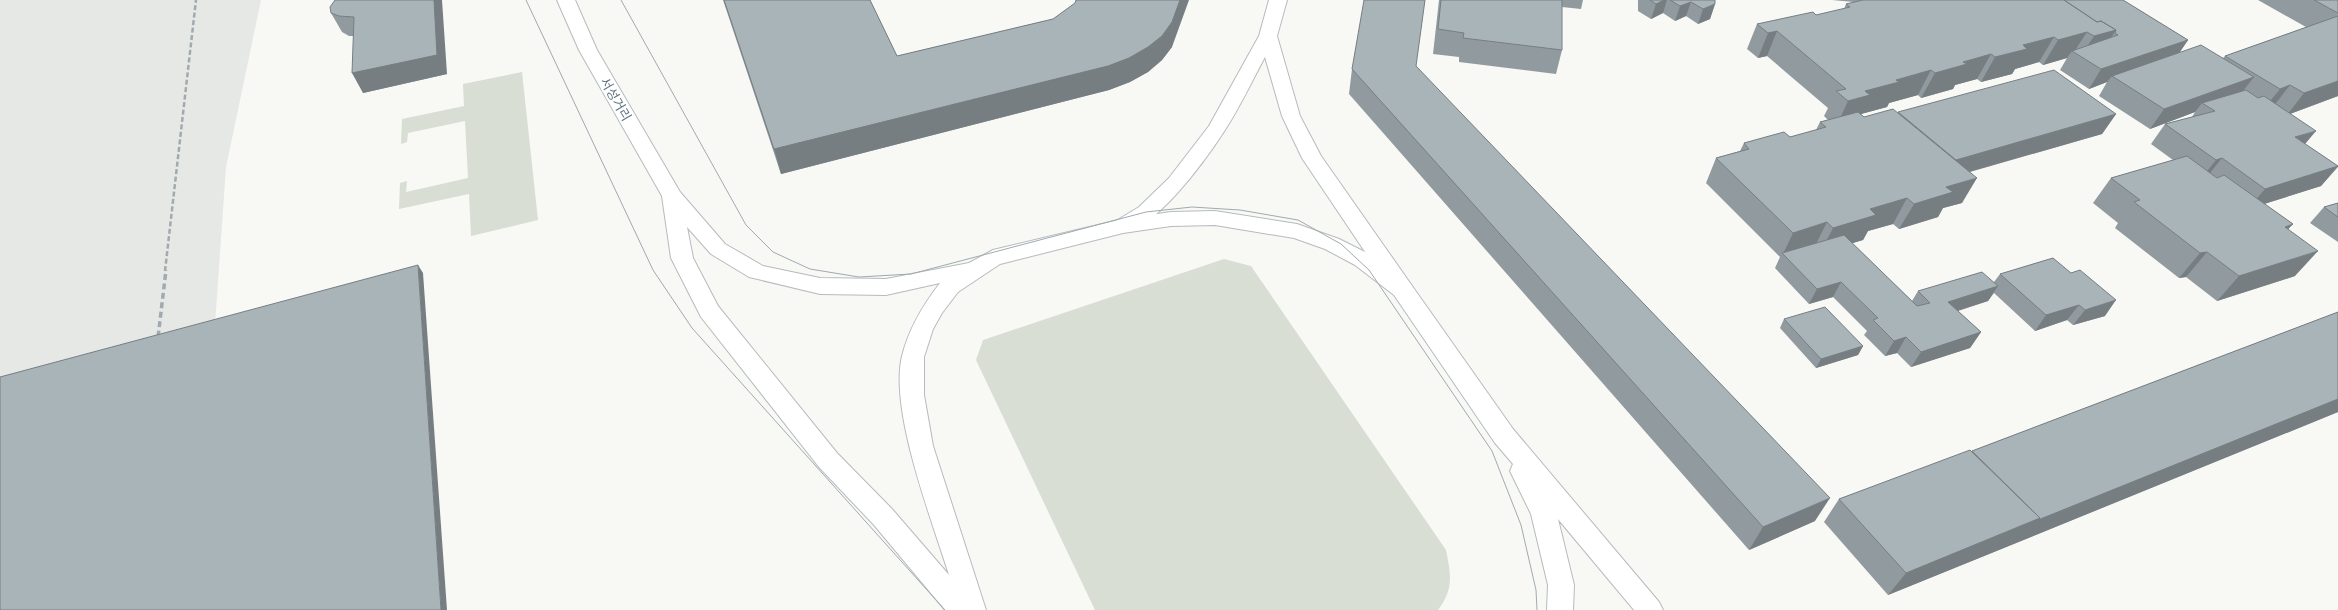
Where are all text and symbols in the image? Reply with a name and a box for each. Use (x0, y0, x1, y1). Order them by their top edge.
street label: 서성거리 (597, 74, 635, 124)

